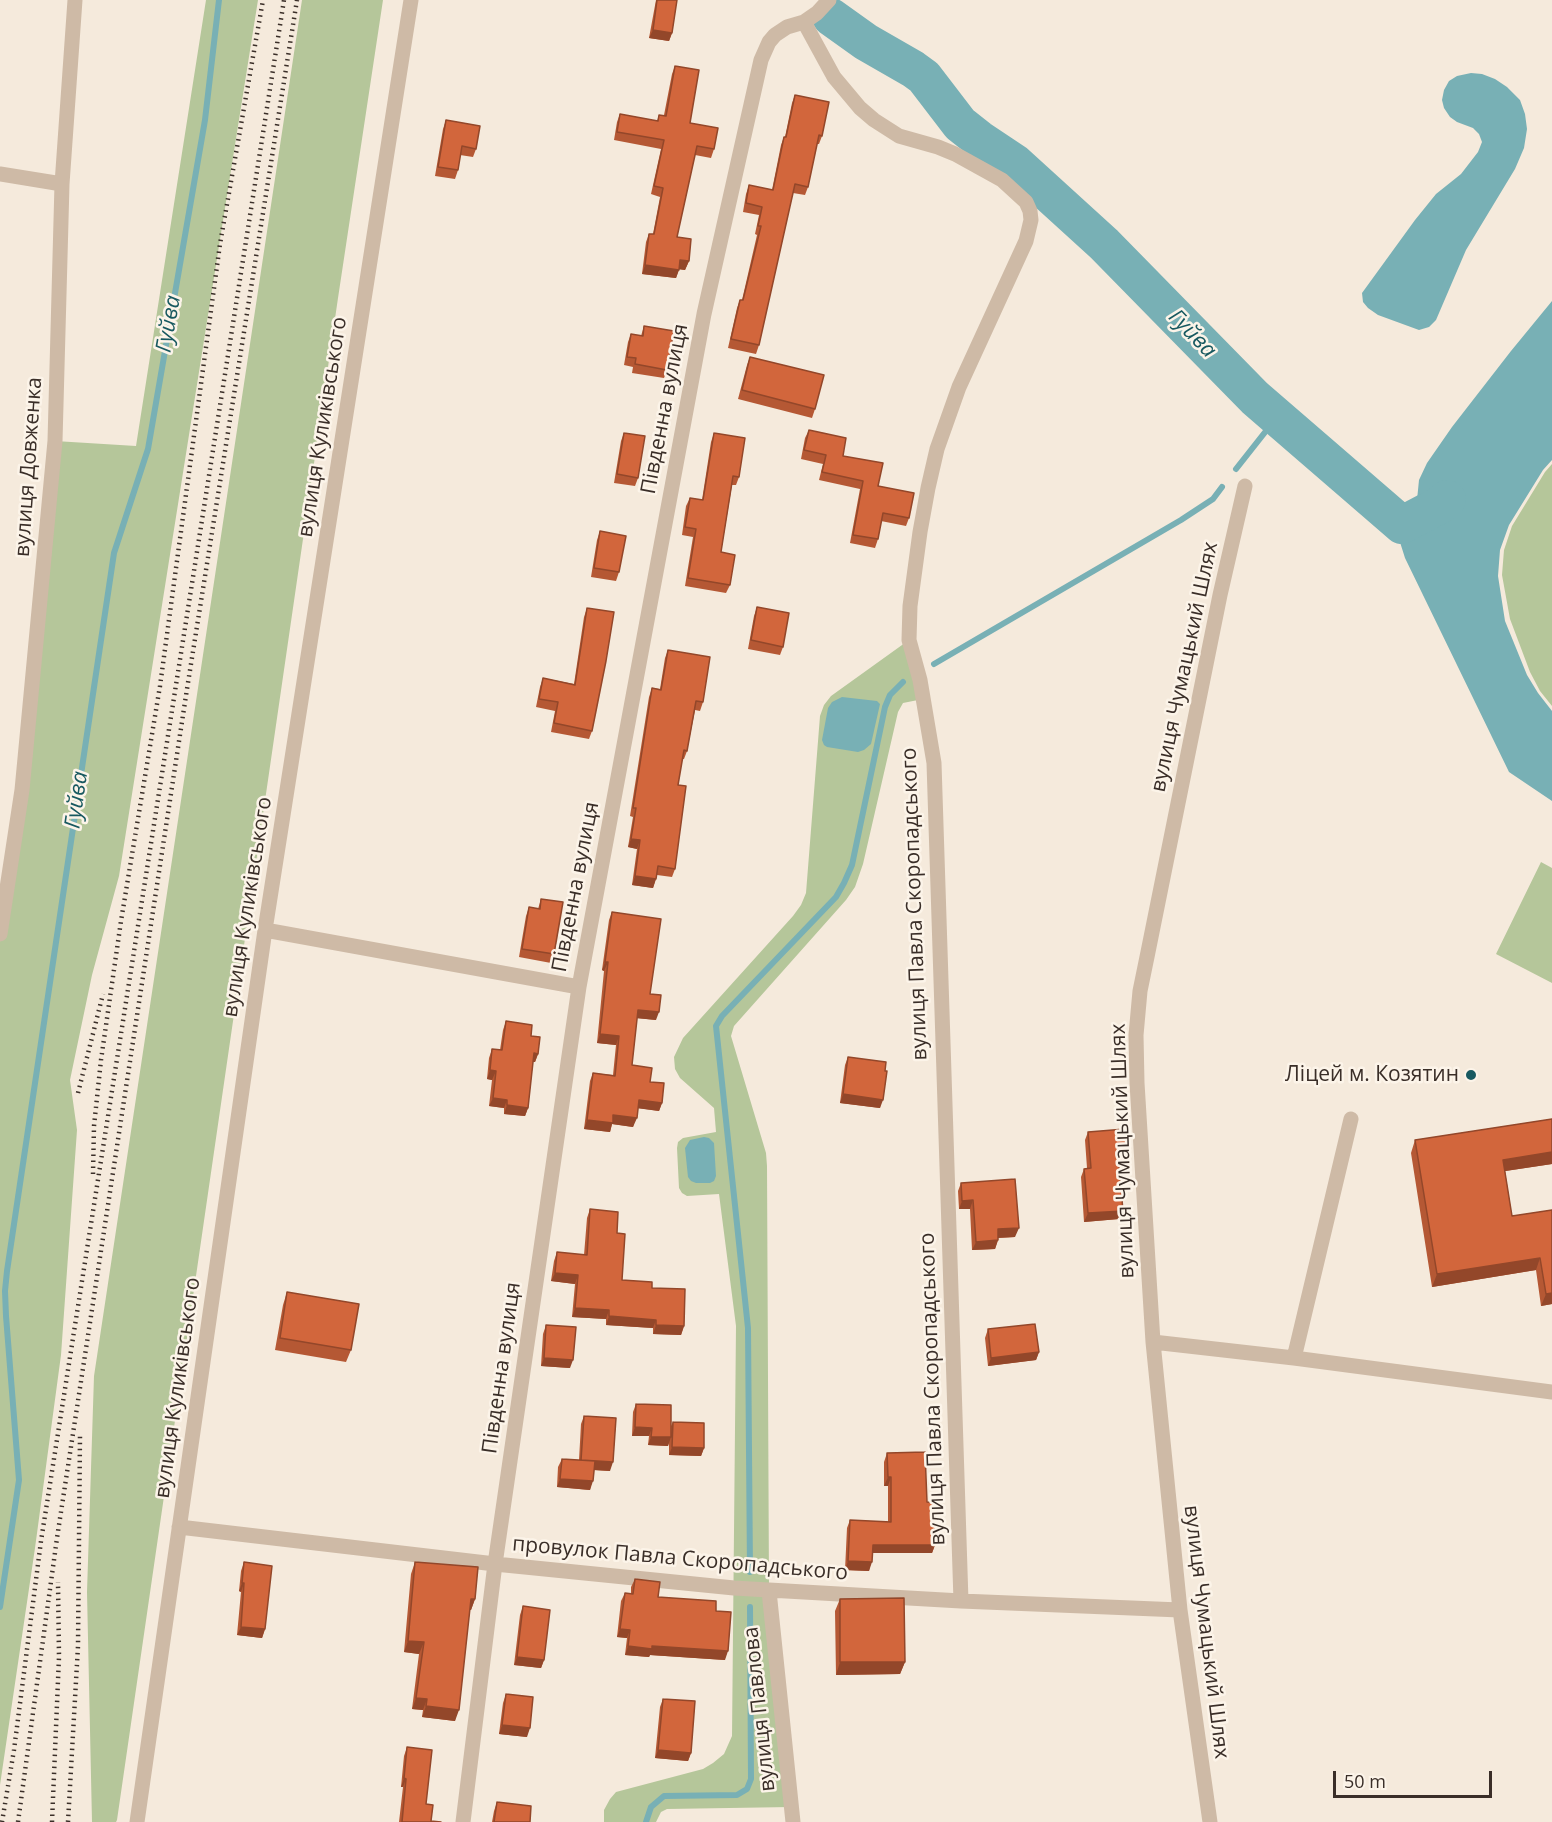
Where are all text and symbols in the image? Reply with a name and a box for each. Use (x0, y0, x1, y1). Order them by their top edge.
water label: Гуйва (151, 293, 187, 355)
water label: Гуйва (1163, 304, 1221, 364)
street label: вулиця Куликівського (293, 315, 353, 539)
street label: Південна вулиця (636, 322, 694, 496)
street label: вулиця Довженка (10, 376, 48, 558)
street label: вулиця Чумацький Шлях (1146, 540, 1224, 794)
street label: вулиця Павла Скоропадського (897, 747, 933, 1061)
water label: Гуйва (60, 770, 94, 830)
street label: вулиця Куликівського (218, 795, 278, 1019)
street label: Південна вулиця (547, 800, 605, 974)
street label: вулиця Чумацький Шлях (1106, 1023, 1140, 1279)
place label: Ліцей м. Козятин (1285, 1062, 1459, 1088)
marker: Ліцей м. Козятин (1464, 1068, 1478, 1082)
street label: вулиця Павла Скоропадського (915, 1232, 951, 1546)
street label: вулиця Куликівського (150, 1276, 206, 1500)
street label: Південна вулиця (477, 1281, 527, 1455)
street label: вулиця Чумацький Шлях (1178, 1504, 1234, 1760)
street label: провулок Павла Скоропадського (511, 1532, 849, 1586)
street label: вулиця Павлова (739, 1625, 781, 1793)
scale bar (1336, 1759, 1495, 1797)
text: 50 m (1344, 1769, 1386, 1793)

